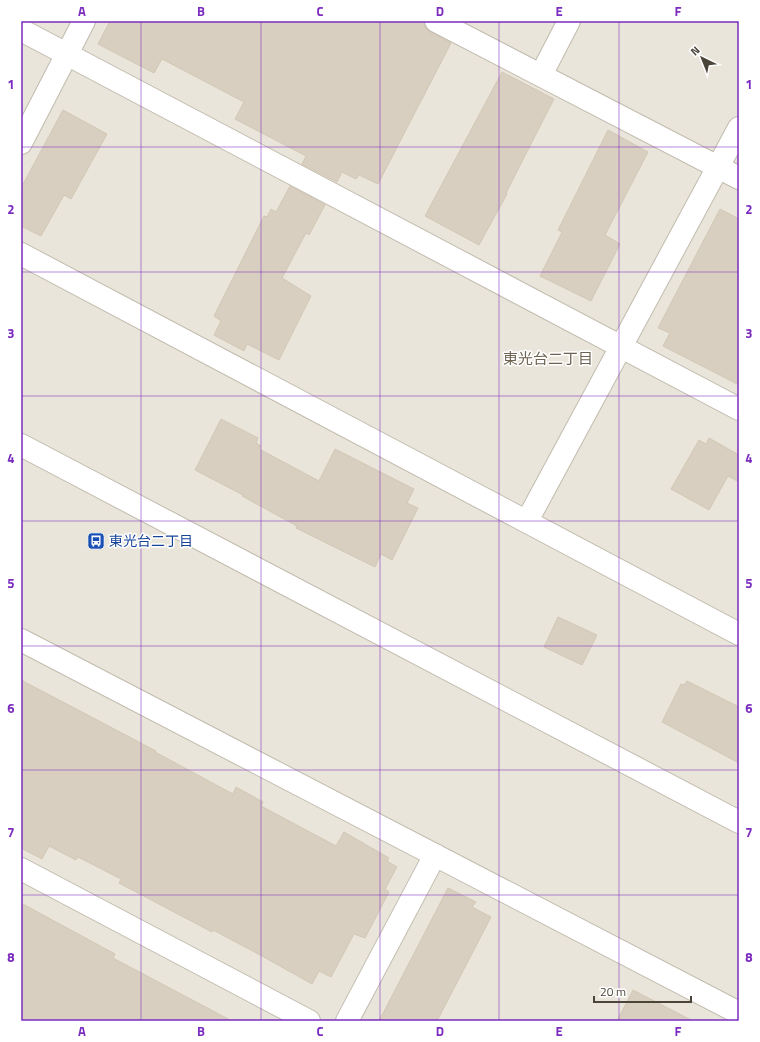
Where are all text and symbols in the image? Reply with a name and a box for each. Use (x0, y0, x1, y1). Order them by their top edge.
text: A (78, 1, 86, 21)
text: B (197, 1, 205, 21)
text: C (316, 1, 324, 21)
text: D (436, 1, 444, 21)
text: E (555, 1, 563, 21)
text: F (675, 1, 682, 21)
north arrow (682, 38, 722, 78)
text: N (687, 42, 703, 59)
text: 1 (7, 74, 15, 94)
text: 1 (745, 74, 753, 94)
text: 2 (7, 199, 15, 219)
text: 2 (745, 199, 753, 219)
text: 3 (7, 323, 15, 343)
text: 3 (745, 323, 753, 343)
district label: 東光台二丁目 (503, 347, 593, 370)
text: 4 (7, 448, 15, 468)
text: 4 (745, 448, 753, 468)
place label: 東光台二丁目 (109, 530, 193, 551)
bus stop icon: 東光台二丁目 (86, 531, 106, 551)
text: 5 (7, 573, 15, 593)
text: 5 (745, 573, 753, 593)
text: 6 (7, 698, 15, 718)
text: 6 (745, 698, 753, 718)
text: 7 (7, 822, 15, 842)
text: 7 (745, 822, 753, 842)
text: 8 (7, 947, 15, 967)
text: 8 (745, 947, 753, 967)
scale bar (594, 978, 691, 1004)
text: 20 m (600, 982, 626, 1001)
text: A (78, 1021, 86, 1041)
text: B (197, 1021, 205, 1041)
text: C (316, 1021, 324, 1041)
text: D (436, 1021, 444, 1041)
text: E (555, 1021, 563, 1041)
text: F (675, 1021, 682, 1041)

